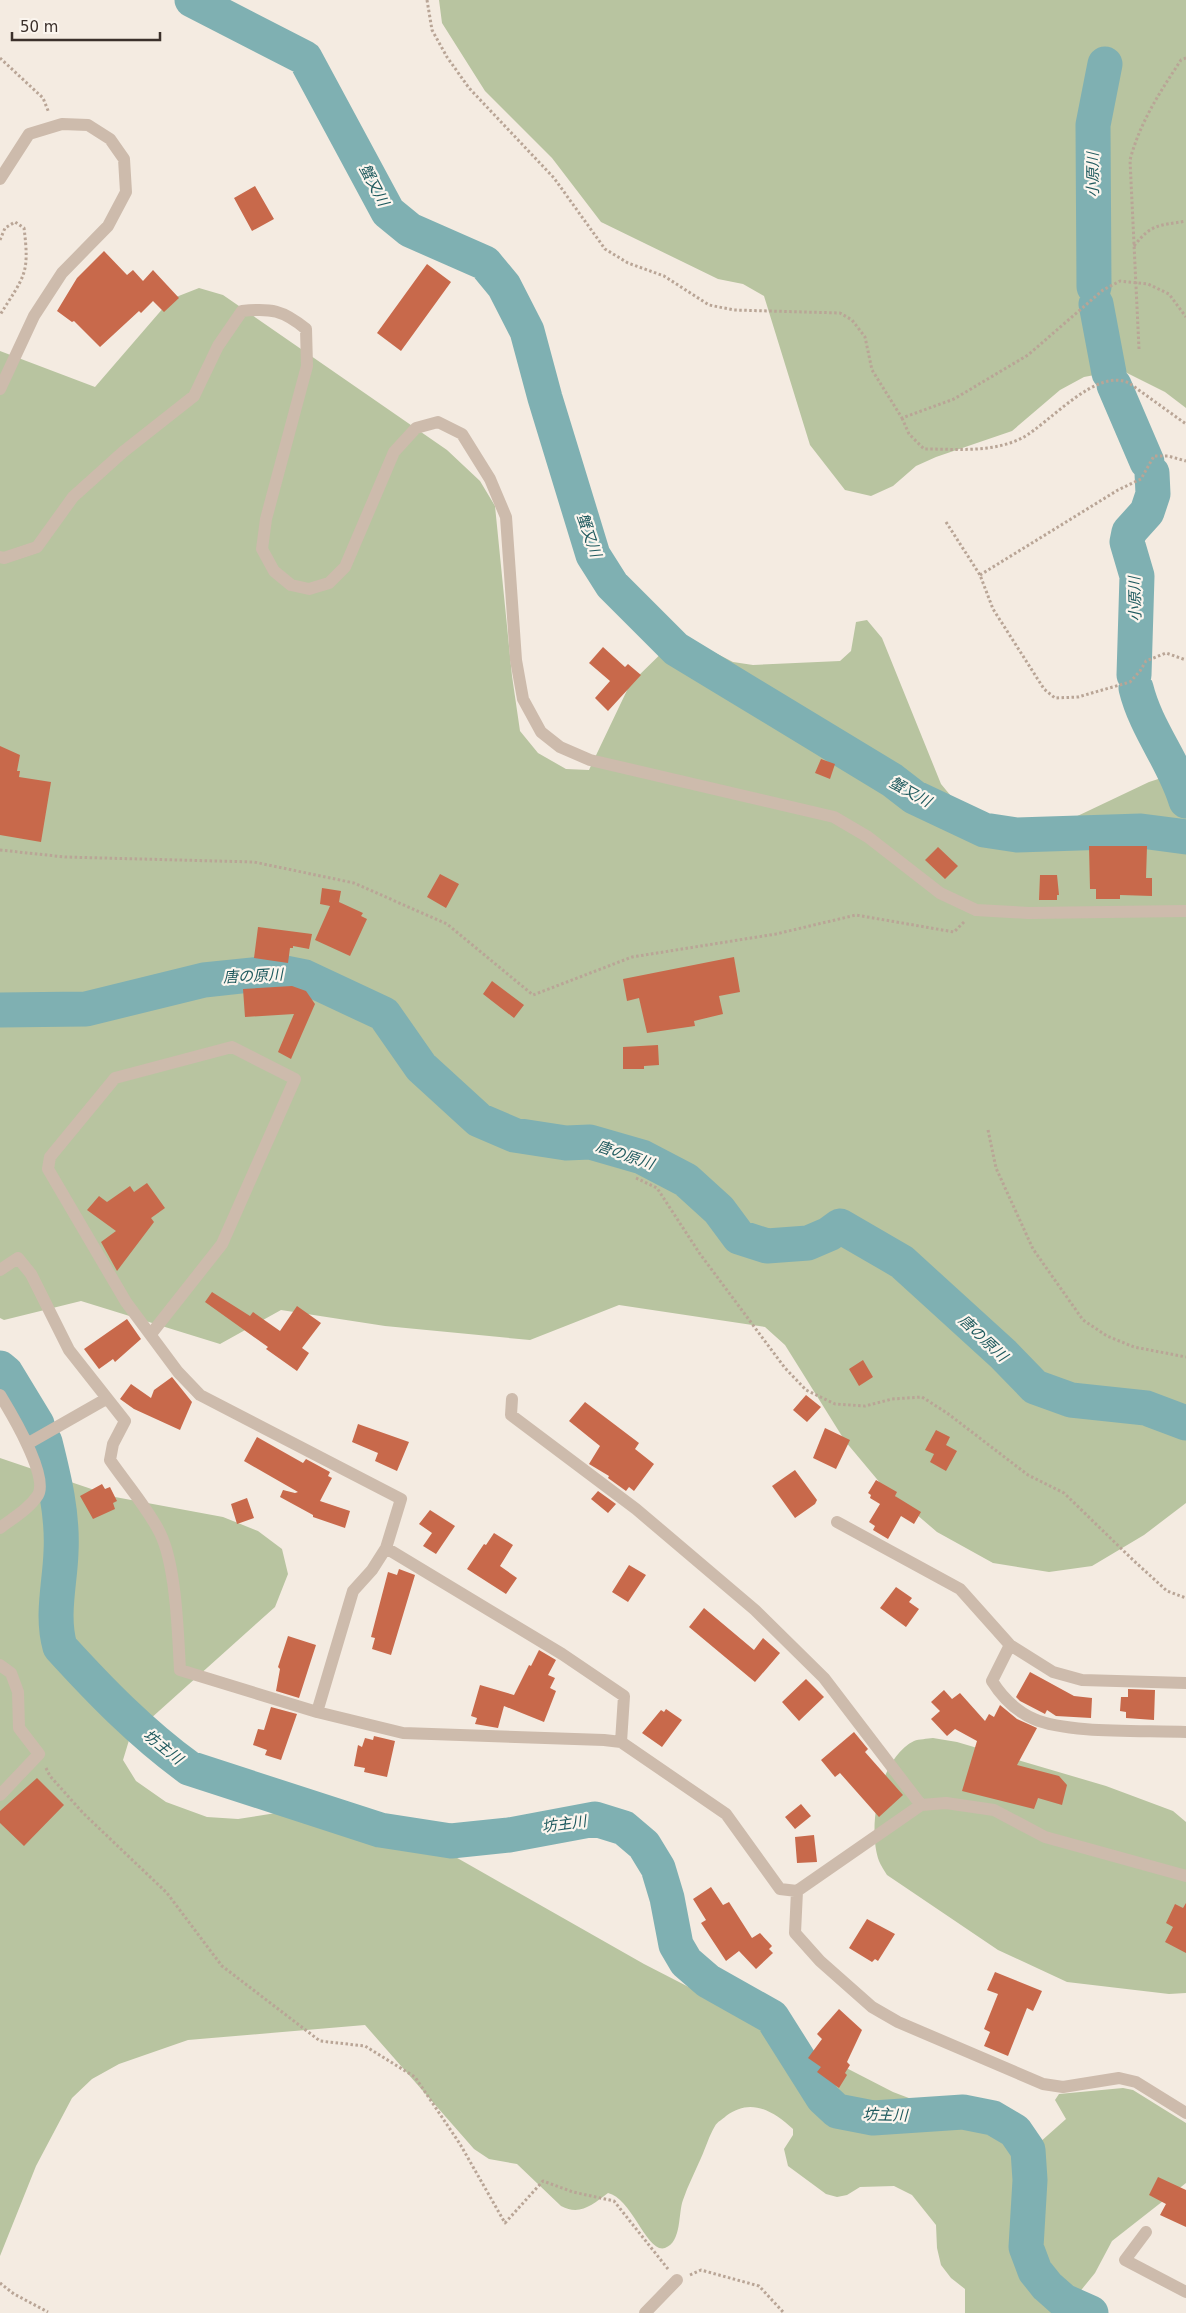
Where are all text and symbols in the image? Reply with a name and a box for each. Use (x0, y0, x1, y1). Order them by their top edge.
scale bar (12, 10, 160, 42)
text: 50 m (20, 18, 58, 36)
water label: 小原川 (1084, 151, 1102, 198)
water label: 蟹又川 (355, 161, 393, 211)
water label: 蟹又川 (573, 511, 605, 561)
water label: 小原川 (1126, 574, 1144, 622)
water label: 蟹又川 (886, 773, 936, 812)
water label: 唐の原川 (223, 965, 285, 987)
water label: 唐の原川 (594, 1137, 658, 1174)
water label: 唐の原川 (955, 1311, 1013, 1366)
water label: 坊主川 (140, 1726, 188, 1769)
water label: 坊主川 (540, 1812, 590, 1836)
water label: 坊主川 (862, 2106, 910, 2124)

